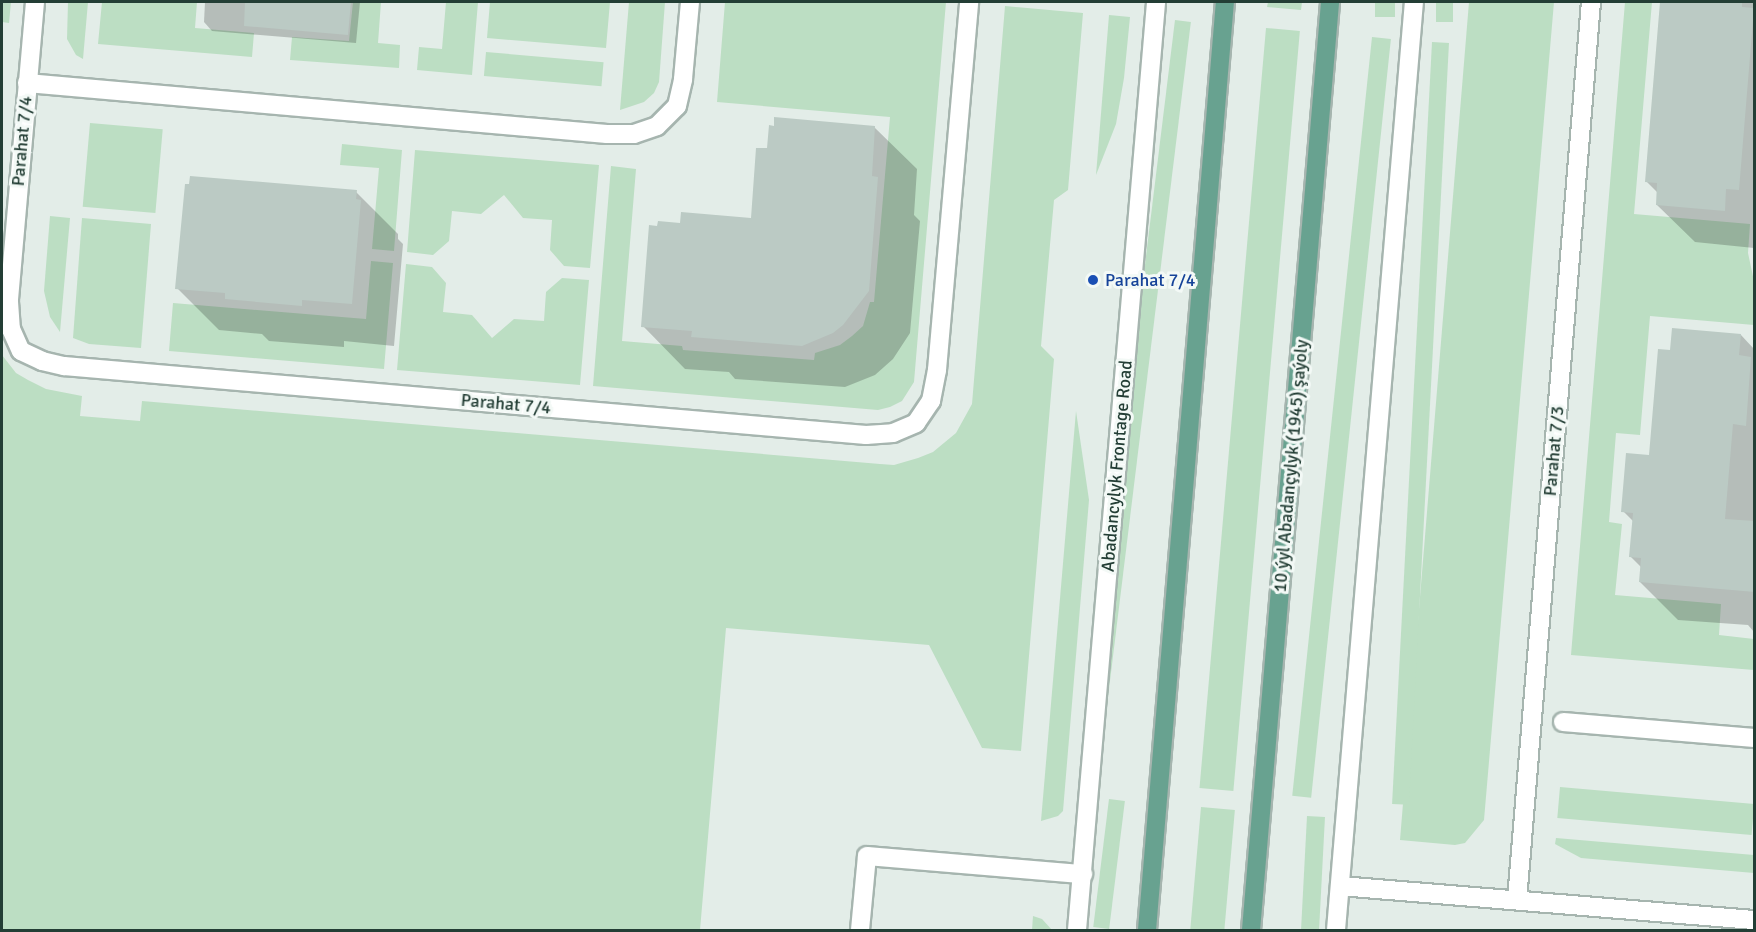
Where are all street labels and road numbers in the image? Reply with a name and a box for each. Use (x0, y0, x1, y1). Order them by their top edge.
street label: Parahat 7/4 (7, 95, 37, 187)
street label: 10 ýyl Abadançylyk (1945) şaýoly (1269, 339, 1313, 593)
street label: Abadancylyk Frontage Road (1097, 359, 1137, 573)
street label: Parahat 7/4 (460, 389, 552, 419)
street label: Parahat 7/3 (1539, 405, 1569, 497)

